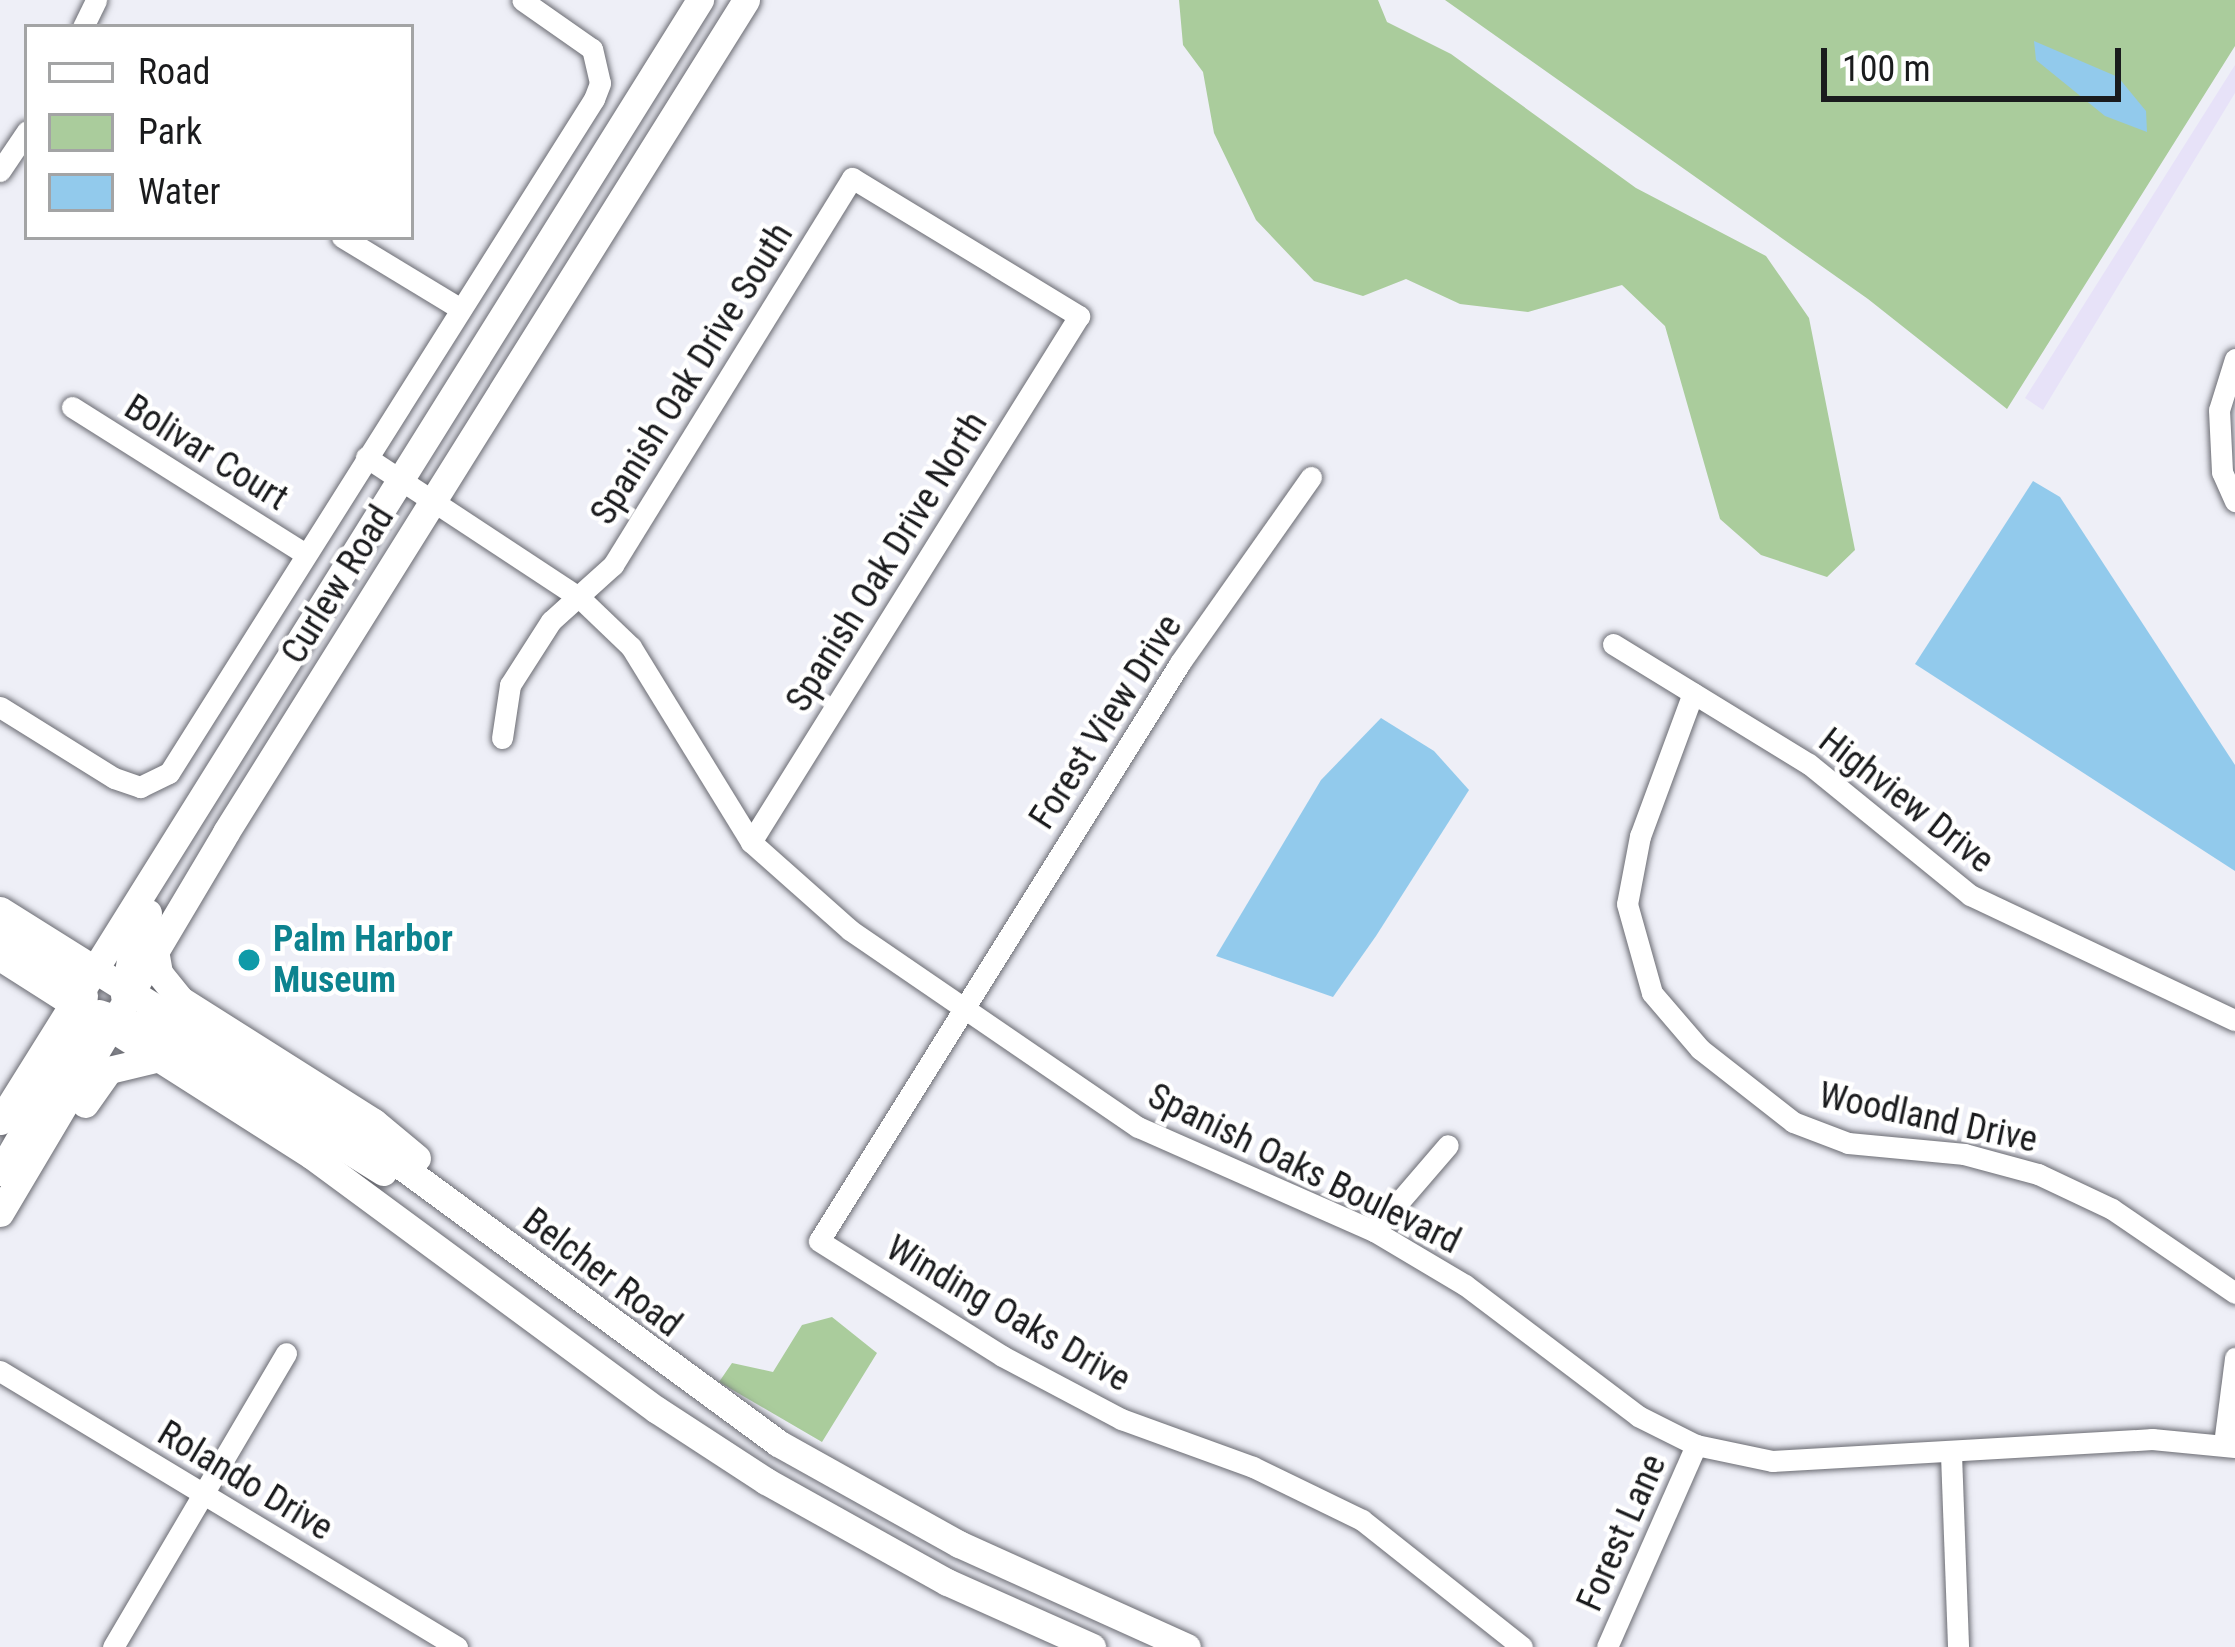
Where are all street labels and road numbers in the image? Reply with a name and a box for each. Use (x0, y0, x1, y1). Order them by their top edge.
street label: Spanish Oak Drive South (582, 215, 802, 533)
street label: Bolivar Court (116, 386, 296, 520)
street label: Spanish Oak Drive North (777, 404, 997, 720)
street label: Curlew Road (273, 498, 403, 672)
street label: Forest View Drive (1021, 607, 1191, 837)
street label: Highview Drive (1810, 719, 2002, 883)
street label: Woodland Drive (1815, 1074, 2041, 1162)
street label: Spanish Oaks Boulevard (1141, 1075, 1467, 1263)
street label: Belcher Road (514, 1199, 690, 1347)
street label: Winding Oaks Drive (878, 1227, 1138, 1401)
street label: Rolando Drive (150, 1412, 340, 1550)
street label: Forest Lane (1568, 1448, 1676, 1618)

